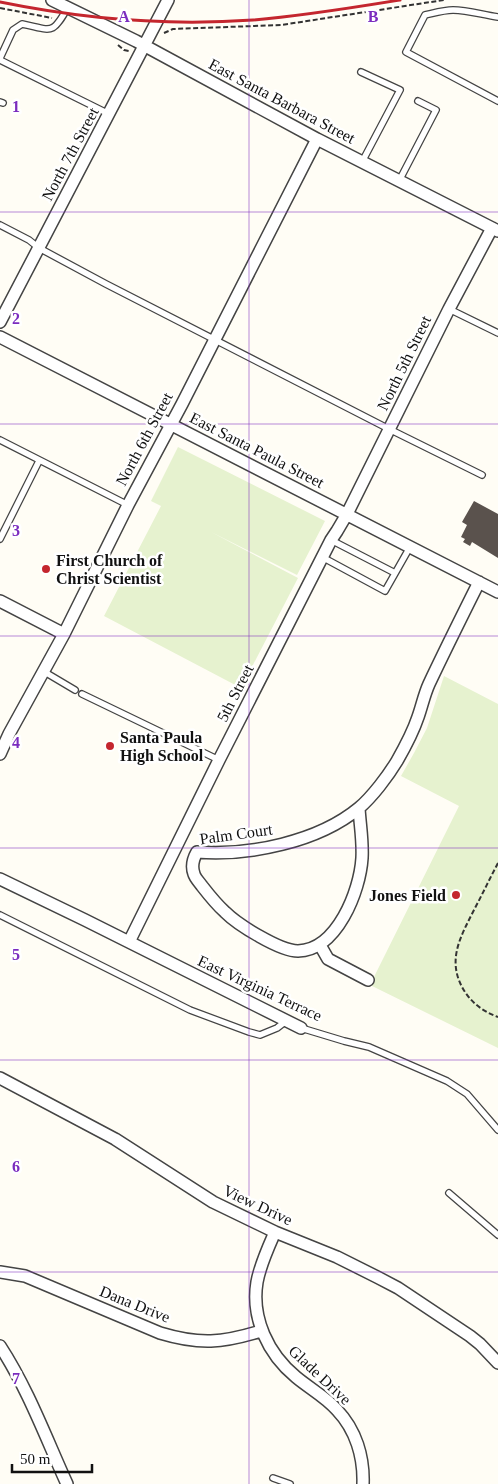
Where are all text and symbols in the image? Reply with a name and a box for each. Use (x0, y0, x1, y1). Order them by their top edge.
text: A (118, 8, 130, 25)
text: B (368, 8, 379, 25)
street label: East Santa Barbara Street (206, 55, 358, 147)
text: 1 (12, 98, 20, 115)
street label: North 7th Street (38, 104, 102, 204)
text: 2 (12, 310, 20, 327)
street label: North 5th Street (374, 312, 434, 413)
street label: North 6th Street (112, 389, 176, 489)
street label: East Santa Paula Street (187, 409, 327, 491)
text: 3 (12, 522, 20, 539)
place label: First Church of Christ Scientist (56, 552, 163, 587)
marker: First Church of Christ Scientist (40, 563, 52, 575)
street label: 5th Street (213, 661, 257, 724)
place label: Santa Paula High School (120, 729, 204, 765)
text: 4 (12, 734, 20, 751)
marker: Santa Paula High School (104, 740, 116, 752)
street label: Palm Court (199, 820, 274, 848)
place label: Jones Field (369, 887, 446, 904)
marker: Jones Field (450, 889, 462, 901)
text: 5 (12, 946, 20, 963)
street label: East Virginia Terrace (195, 952, 325, 1025)
text: 6 (12, 1158, 20, 1175)
street label: View Drive (221, 1182, 295, 1228)
street label: Dana Drive (97, 1282, 173, 1326)
street label: Glade Drive (285, 1342, 355, 1408)
text: 7 (12, 1370, 20, 1387)
scale bar (12, 1442, 92, 1474)
text: 50 m (20, 1451, 51, 1467)

